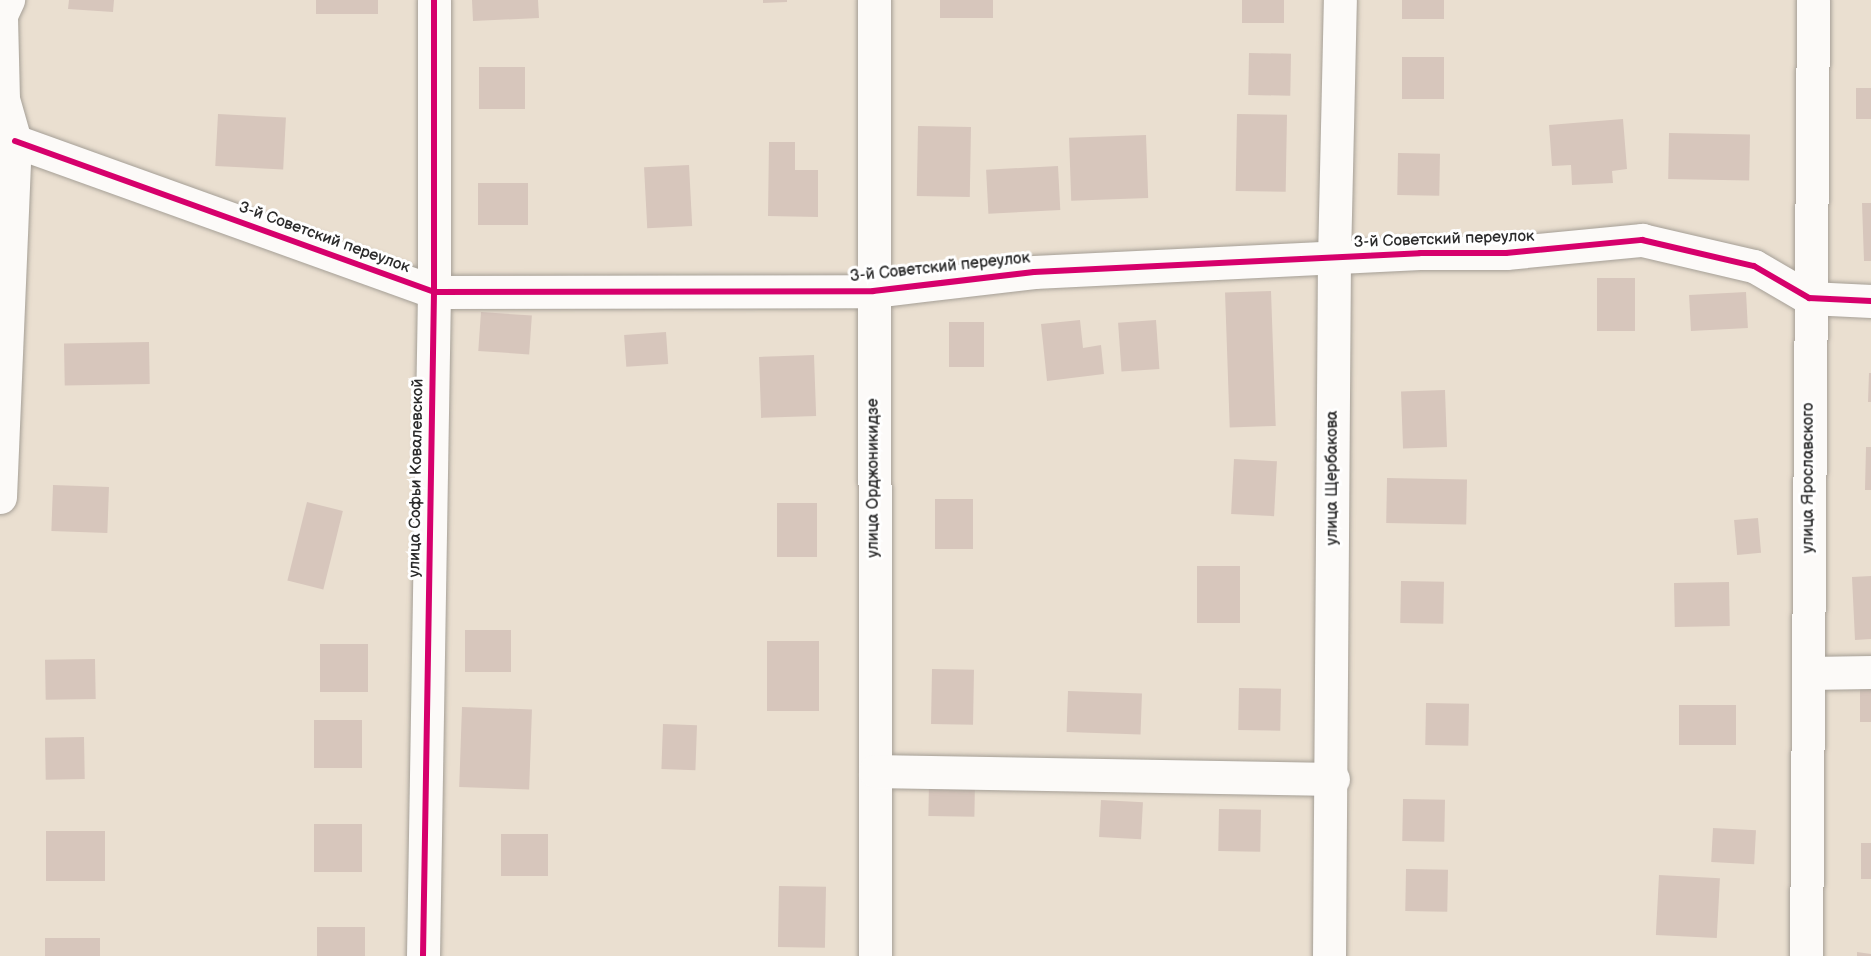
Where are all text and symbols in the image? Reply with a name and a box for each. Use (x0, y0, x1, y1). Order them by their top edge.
street label: 3-й Советский переулок (236, 198, 412, 278)
street label: 3-й Советский переулок (1353, 227, 1535, 253)
street label: 3-й Советский переулок (849, 249, 1031, 287)
street label: улица Софьи Ковалевской (406, 378, 428, 578)
street label: улица Орджоникидзе (864, 398, 884, 558)
street label: улица Ярославского (1799, 403, 1819, 553)
street label: улица Щербакова (1323, 411, 1343, 545)

